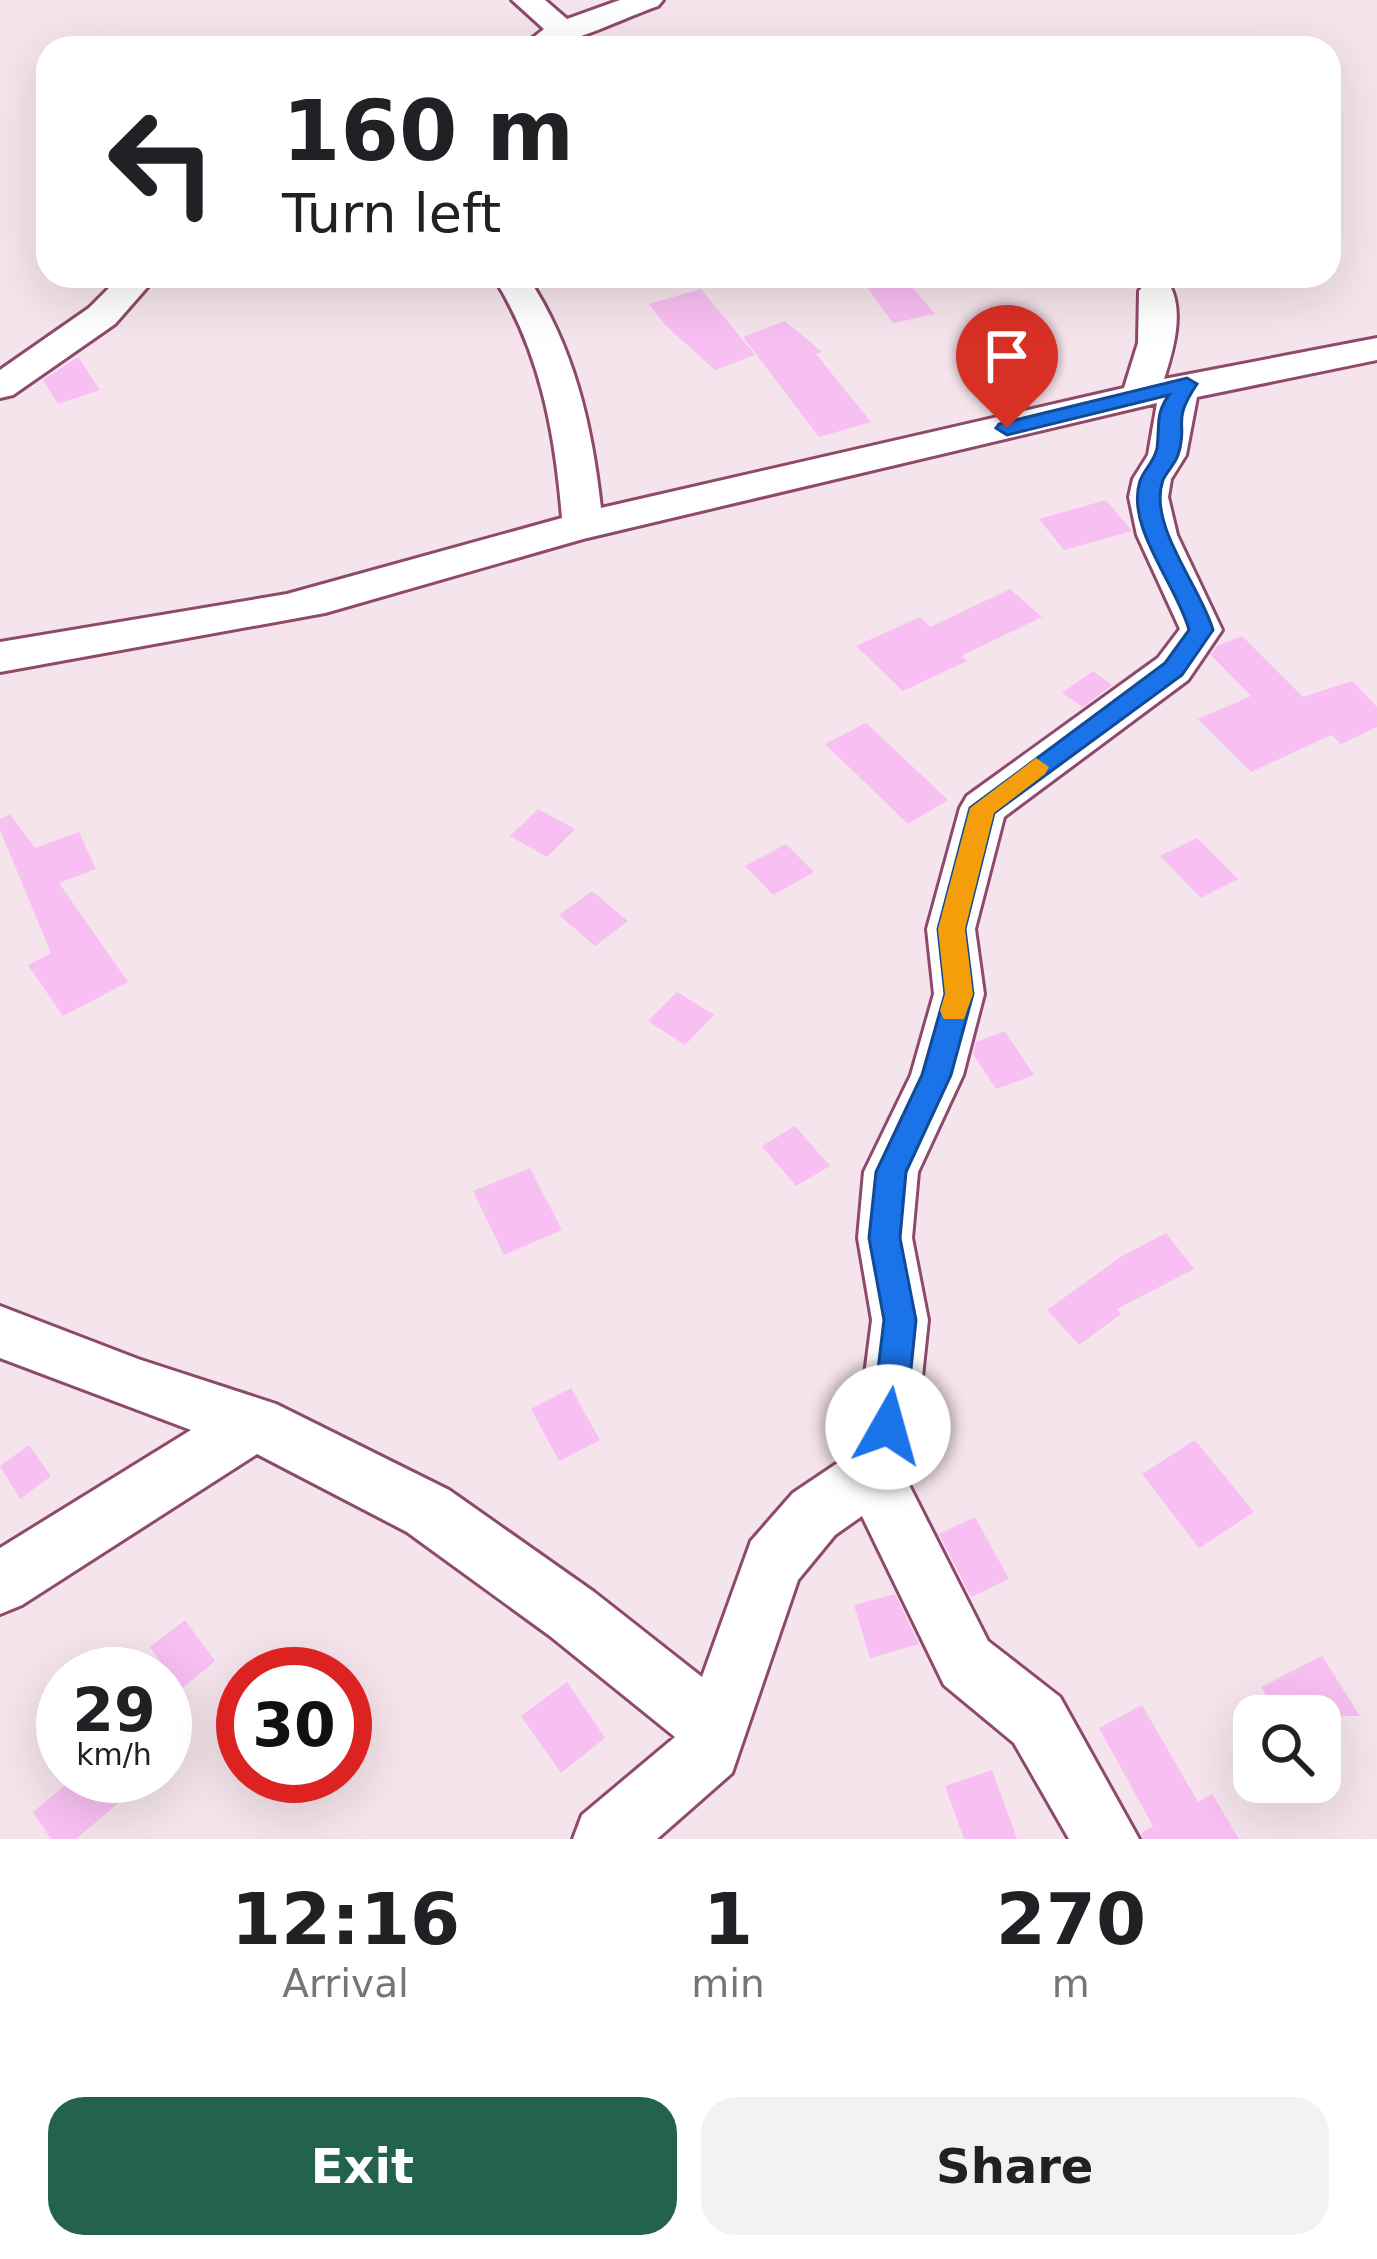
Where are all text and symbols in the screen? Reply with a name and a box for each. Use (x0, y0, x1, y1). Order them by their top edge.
text: 160 m (282, 82, 574, 180)
icon: left (84, 84, 240, 240)
text: Turn left (282, 182, 501, 245)
pin (956, 305, 1058, 428)
icon: arrive (974, 323, 1040, 389)
position arrow (825, 1364, 951, 1490)
speed limit sign: 30 (216, 1647, 372, 1803)
text: 29 (72, 1675, 156, 1745)
map controls (1233, 1695, 1341, 1803)
button: search (1233, 1695, 1341, 1803)
text: km/h (76, 1737, 152, 1772)
text: 12:16 (231, 1877, 460, 1961)
text: 1 (703, 1877, 753, 1961)
text: 270 (996, 1877, 1146, 1961)
text: Arrival (282, 1961, 409, 2006)
text: min (691, 1961, 765, 2006)
text: m (1052, 1961, 1090, 2006)
button: Exit (48, 2097, 677, 2235)
button: Share (701, 2097, 1329, 2235)

